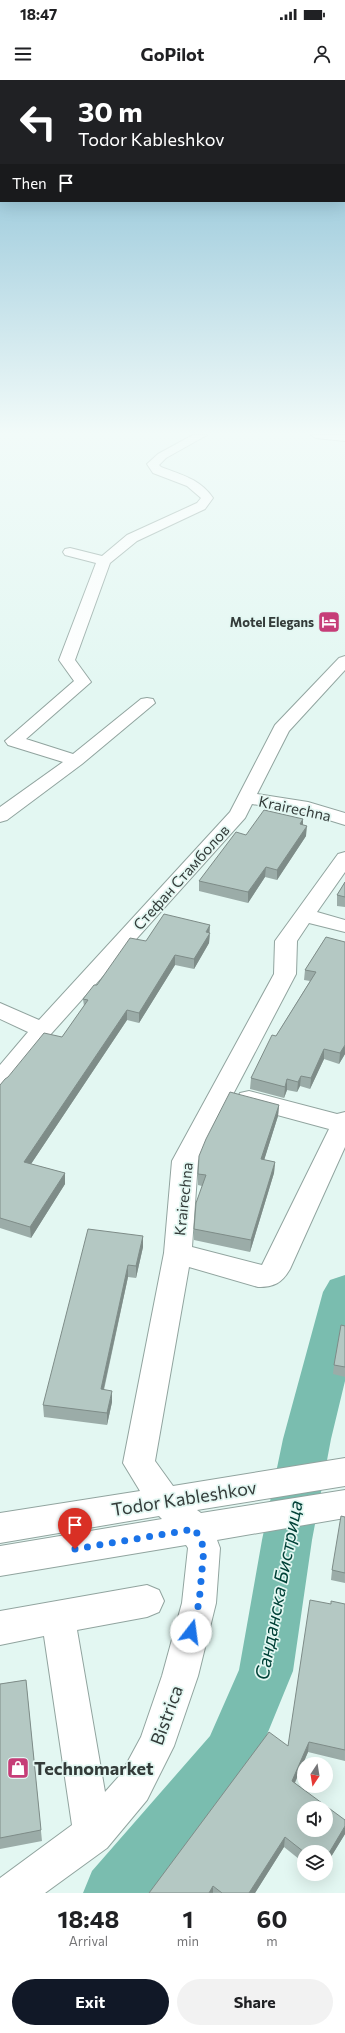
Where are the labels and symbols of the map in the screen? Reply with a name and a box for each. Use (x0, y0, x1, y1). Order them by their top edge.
hotel icon: Motel Elegans (316, 609, 342, 635)
place label: Motel Elegans (230, 614, 314, 630)
street label: Krairechna (257, 792, 333, 824)
street label: Стефан Стамболов (129, 821, 233, 933)
street label: Krairechna (170, 1161, 196, 1237)
street label: Todor Kableshkov (110, 1476, 258, 1520)
water label: Санданска Бистрица (249, 1498, 307, 1682)
pin (58, 1508, 92, 1549)
position arrow (170, 1611, 212, 1653)
street label: Bistrica (145, 1682, 187, 1748)
shop icon: Technomarket (5, 1755, 31, 1781)
place label: Technomarket (34, 1757, 154, 1779)
north arrow (297, 1757, 333, 1793)

